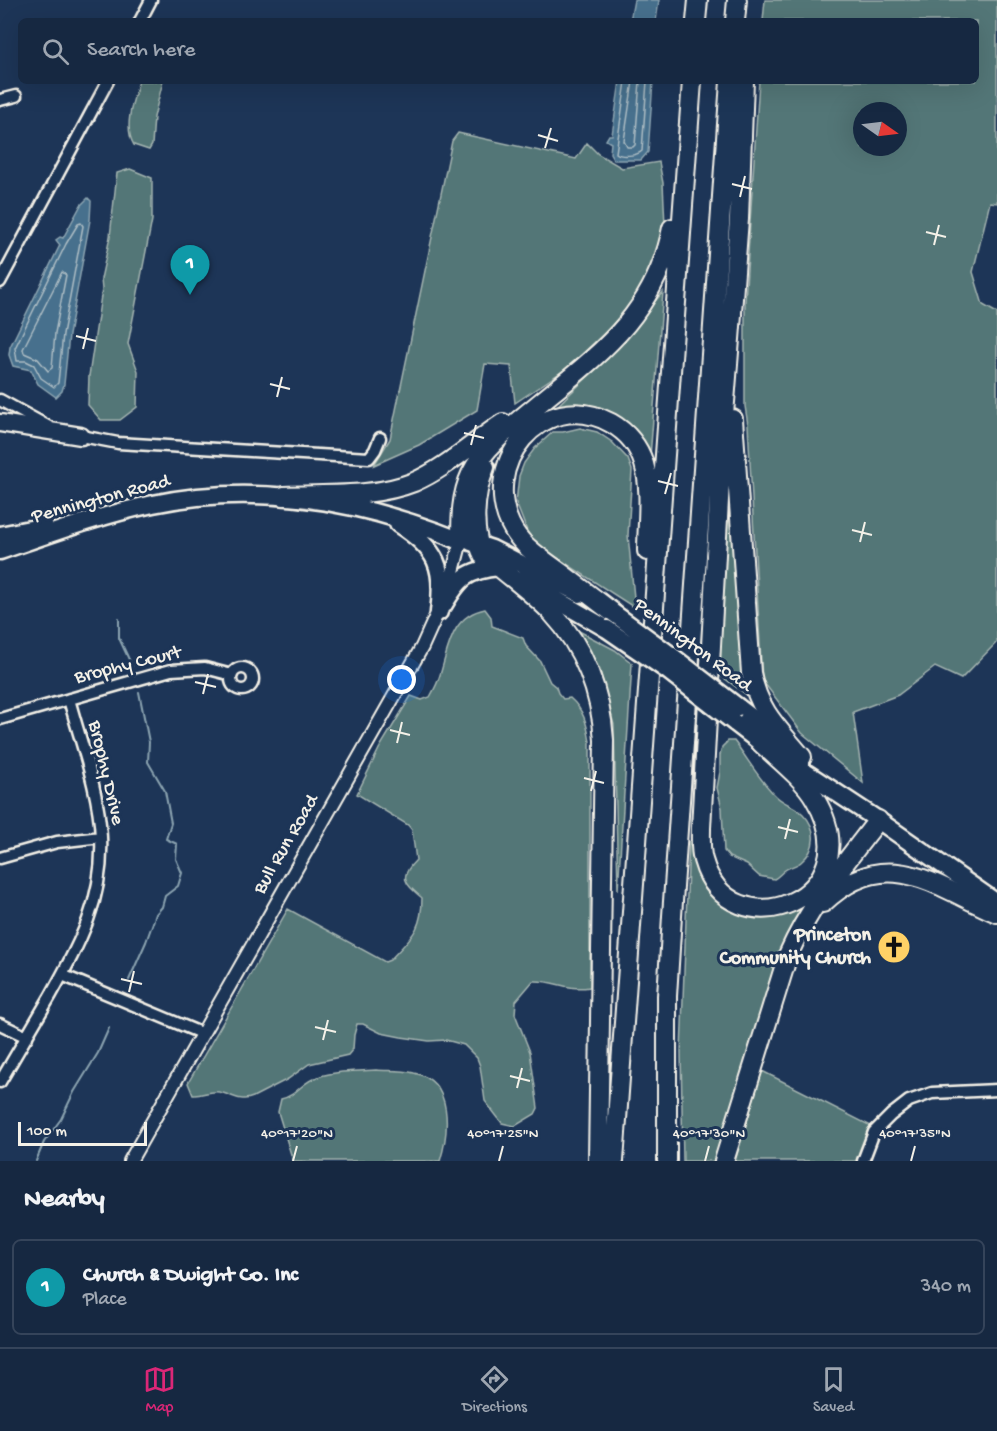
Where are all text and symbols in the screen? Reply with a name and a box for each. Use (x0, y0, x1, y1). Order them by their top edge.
search box (18, 18, 979, 84)
icon: search (39, 35, 72, 68)
text: Search here (87, 38, 195, 64)
north arrow (853, 102, 907, 156)
pin: 1 (170, 246, 210, 295)
street label: Pennington Road (28, 470, 175, 530)
street label: Pennington Road (628, 593, 757, 699)
street label: Brophy Court (72, 641, 185, 691)
your location (387, 665, 416, 694)
street label: Brophy Drive (82, 718, 128, 828)
street label: Bull Run Road (249, 789, 326, 900)
place label: Princeton Community Church (719, 925, 871, 971)
church icon: Princeton Community Church (876, 929, 912, 965)
scale bar (18, 1119, 147, 1146)
text: 100 m (27, 1123, 67, 1142)
text: 40°17'20"N (261, 1125, 333, 1143)
text: 40°17'25"N (467, 1125, 539, 1143)
text: 40°17'30"N (673, 1125, 745, 1143)
text: 40°17'35"N (879, 1125, 951, 1143)
text: Nearby (24, 1185, 105, 1216)
text: Church & Dwight Co. Inc (83, 1263, 298, 1289)
text: 1 (41, 1276, 50, 1299)
text: 340 m (921, 1276, 971, 1299)
text: Place (83, 1289, 127, 1312)
tab: Map (143, 1363, 176, 1418)
tab: Directions (462, 1363, 527, 1418)
tab: Saved (813, 1363, 854, 1418)

